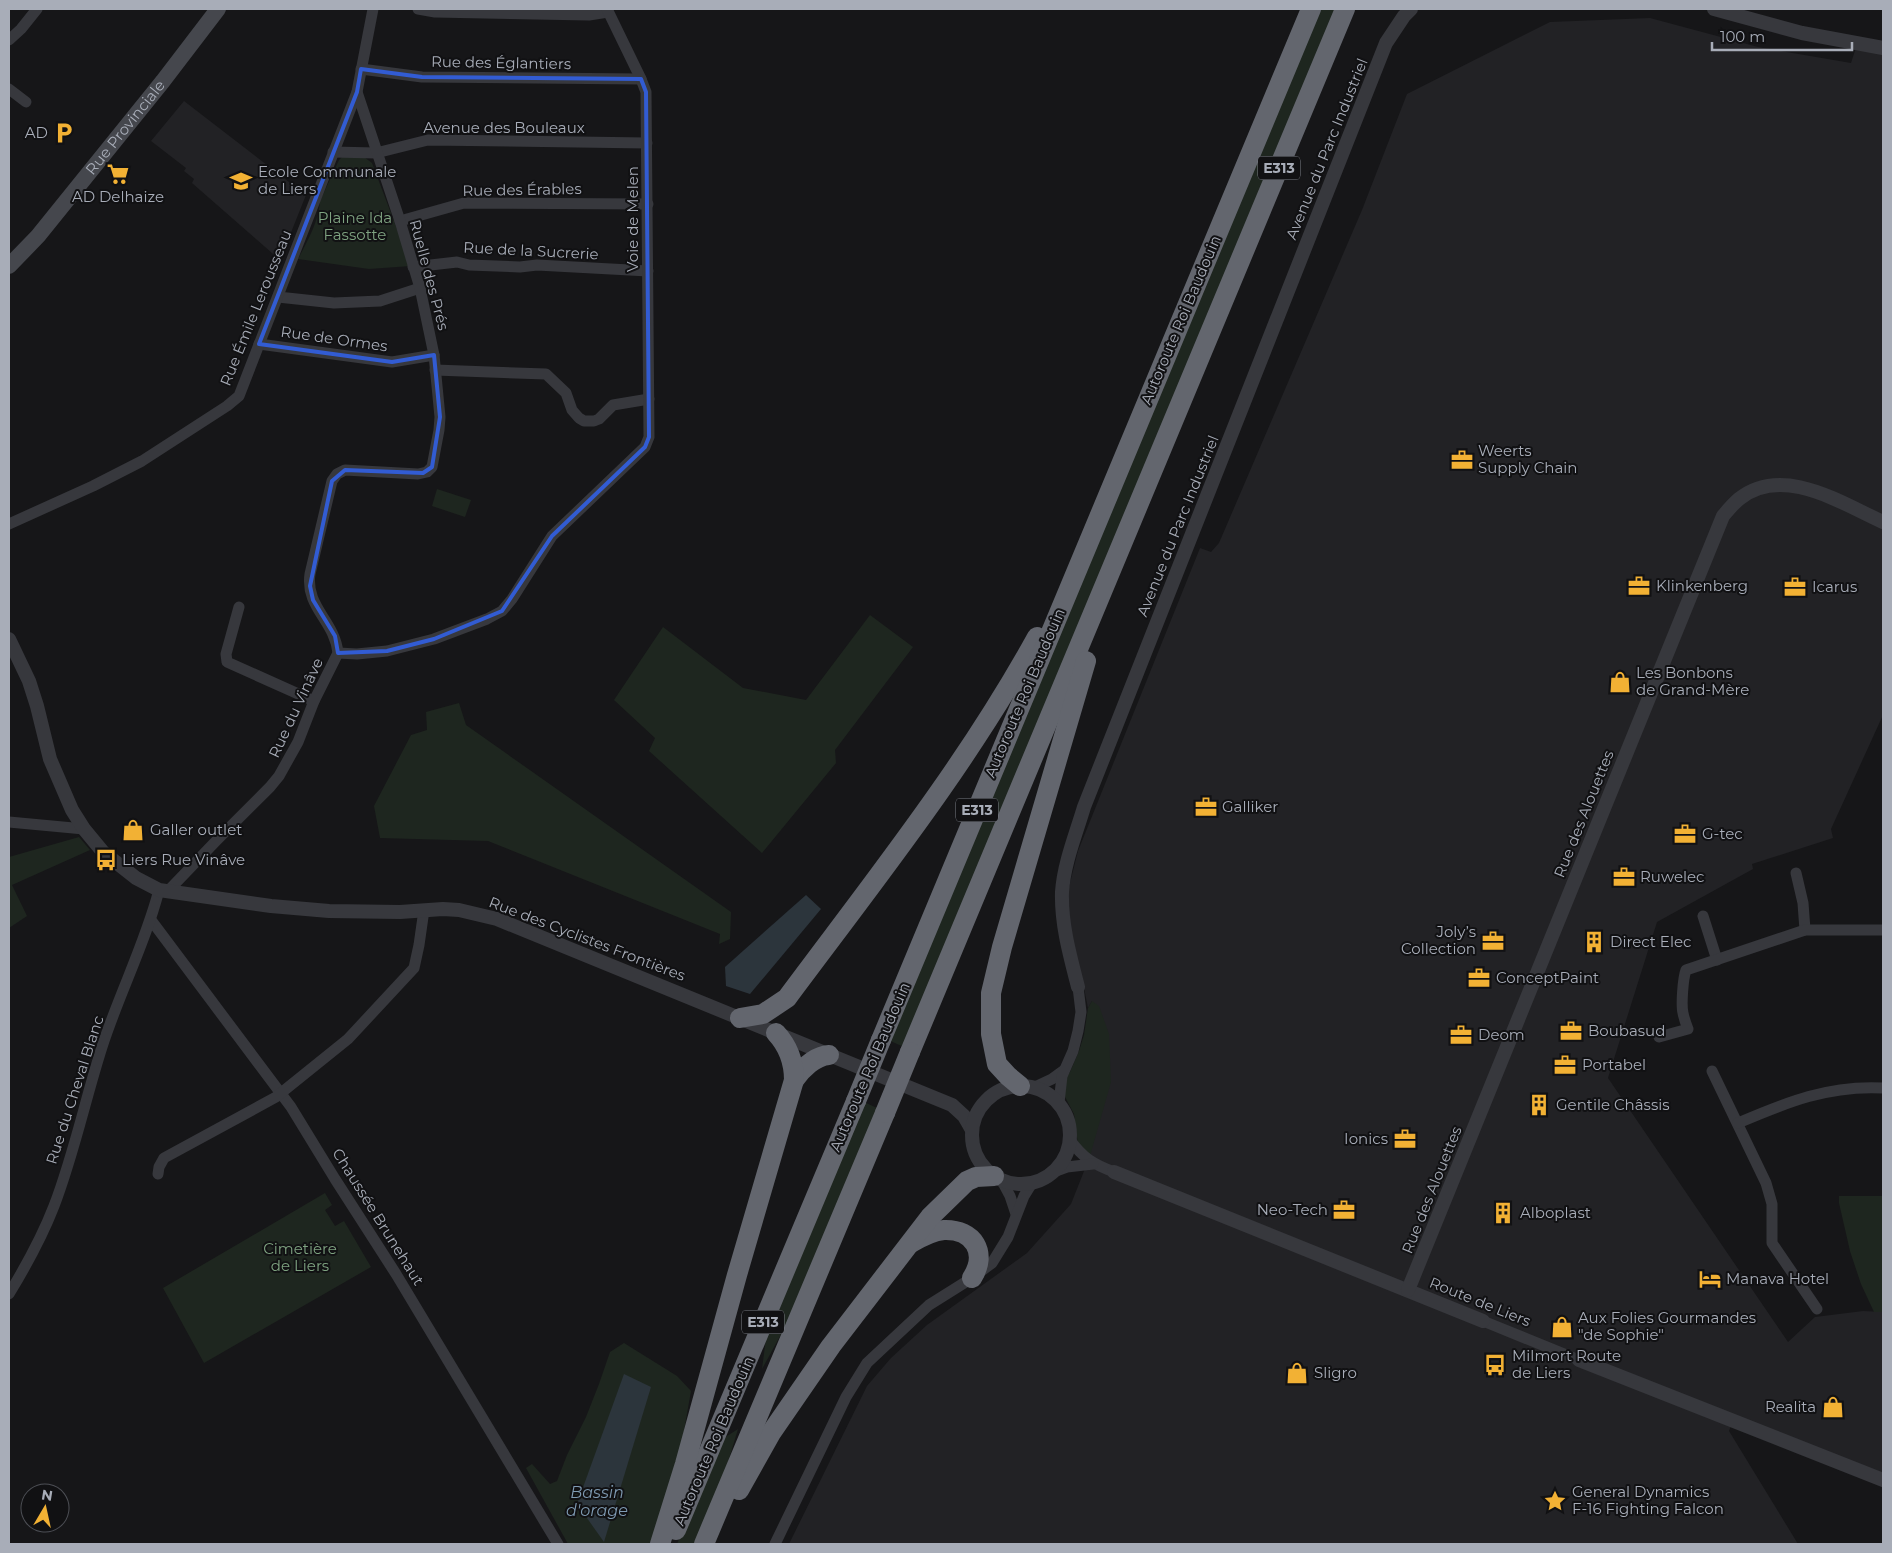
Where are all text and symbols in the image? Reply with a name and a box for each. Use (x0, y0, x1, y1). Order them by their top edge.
scale bar (1712, 20, 1852, 52)
text: 100 m (1720, 27, 1765, 46)
street label: Rue des Églantiers (431, 52, 571, 73)
street label: Avenue du Parc Industriel (1281, 55, 1372, 242)
street label: Rue Provinciale (81, 76, 169, 178)
street label: Avenue des Bouleaux (423, 118, 585, 137)
parking icon: AD (51, 120, 77, 146)
place label: AD (25, 123, 48, 142)
road number: E313 (1258, 156, 1300, 180)
supermarket icon: AD Delhaize (105, 161, 131, 187)
place label: Ecole Communale de Liers (258, 162, 396, 198)
street label: Voie de Melen (623, 166, 642, 272)
school or university icon: Ecole Communale de Liers (228, 168, 254, 194)
street label: Rue des Érables (462, 179, 582, 200)
place label: AD Delhaize (72, 187, 164, 206)
park label: Plaine Ida Fassotte (318, 208, 392, 244)
street label: Ruelle des Prés (406, 217, 453, 332)
street label: Rue Émile Lerousseau (216, 227, 296, 389)
street label: Autoroute Roi Baudouin (1136, 232, 1225, 407)
street label: Rue de la Sucrerie (463, 237, 599, 264)
street label: Rue de Ormes (279, 322, 389, 355)
street label: Avenue du Parc Industriel (1132, 432, 1223, 619)
place label: Weerts Supply Chain (1478, 441, 1577, 477)
office icon: Weerts Supply Chain (1449, 447, 1475, 473)
office icon: Klinkenberg (1626, 573, 1652, 599)
office icon: Icarus (1782, 574, 1808, 600)
place label: Klinkenberg (1656, 576, 1748, 595)
place label: Icarus (1812, 577, 1857, 596)
street label: Autoroute Roi Baudouin (980, 605, 1069, 780)
street label: Rue du Vinâve (264, 655, 327, 761)
place label: Les Bonbons de Grand-Mère (1636, 663, 1749, 699)
shop icon: Les Bonbons de Grand-Mère (1607, 669, 1633, 695)
street label: Rue des Alouettes (1549, 747, 1618, 880)
office icon: Galliker (1193, 794, 1219, 820)
place label: Galliker (1222, 797, 1278, 816)
road number: E313 (956, 798, 998, 822)
shop icon: Galler outlet (120, 817, 146, 843)
place label: Galler outlet (150, 820, 242, 839)
office icon: G-tec (1672, 821, 1698, 847)
place label: G-tec (1702, 824, 1743, 843)
bus stop icon: Liers Rue Vinâve (93, 847, 119, 873)
place label: Liers Rue Vinâve (122, 850, 245, 869)
office icon: Ruwelec (1611, 864, 1637, 890)
place label: Ruwelec (1640, 867, 1705, 886)
street label: Rue des Cyclistes Frontières (486, 892, 688, 985)
place label: Joly’s Collection (1401, 922, 1476, 958)
office icon: Joly’s Collection (1480, 928, 1506, 954)
building icon: Direct Elec (1581, 929, 1607, 955)
place label: Direct Elec (1610, 932, 1691, 951)
office icon: ConceptPaint (1466, 965, 1492, 991)
place label: ConceptPaint (1496, 968, 1599, 987)
street label: Autoroute Roi Baudouin (825, 979, 914, 1154)
street label: Rue du Cheval Blanc (42, 1013, 108, 1167)
office icon: Boubasud (1558, 1018, 1584, 1044)
place label: Boubasud (1588, 1021, 1665, 1040)
office icon: Deom (1448, 1022, 1474, 1048)
place label: Deom (1478, 1025, 1525, 1044)
office icon: Portabel (1552, 1052, 1578, 1078)
place label: Portabel (1582, 1055, 1646, 1074)
building icon: Gentile Châssis (1526, 1092, 1552, 1118)
place label: Gentile Châssis (1556, 1095, 1670, 1114)
street label: Rue des Alouettes (1397, 1123, 1466, 1256)
office icon: Ionics (1392, 1126, 1418, 1152)
place label: Ionics (1344, 1129, 1388, 1148)
street label: Chaussée Brunehaut (328, 1145, 428, 1289)
office icon: Neo-Tech (1331, 1197, 1357, 1223)
place label: Neo-Tech (1257, 1200, 1328, 1219)
building icon: Alboplast (1490, 1200, 1516, 1226)
place label: Alboplast (1520, 1203, 1591, 1222)
park label: Cimetière de Liers (263, 1239, 337, 1275)
hotel icon: Manava Hotel (1697, 1266, 1723, 1292)
place label: Manava Hotel (1726, 1269, 1829, 1288)
street label: Route de Liers (1427, 1273, 1534, 1330)
place label: Aux Folies Gourmandes "de Sophie" (1578, 1308, 1756, 1344)
road number: E313 (742, 1310, 784, 1334)
shop icon: Aux Folies Gourmandes "de Sophie" (1549, 1314, 1575, 1340)
place label: Milmort Route de Liers (1512, 1346, 1621, 1382)
bus stop icon: Milmort Route de Liers (1482, 1352, 1508, 1378)
street label: Autoroute Roi Baudouin (669, 1353, 758, 1528)
shop icon: Sligro (1284, 1360, 1310, 1386)
place label: Sligro (1314, 1363, 1357, 1382)
shop icon: Realita (1820, 1394, 1846, 1420)
place label: Realita (1765, 1397, 1816, 1416)
place label: General Dynamics F-16 Fighting Falcon (1572, 1482, 1724, 1518)
north arrow (20, 1483, 70, 1533)
water label: Bassin d'orage (566, 1483, 628, 1520)
text: N (40, 1485, 54, 1505)
place icon: General Dynamics F-16 Fighting Falcon (1542, 1488, 1568, 1514)

